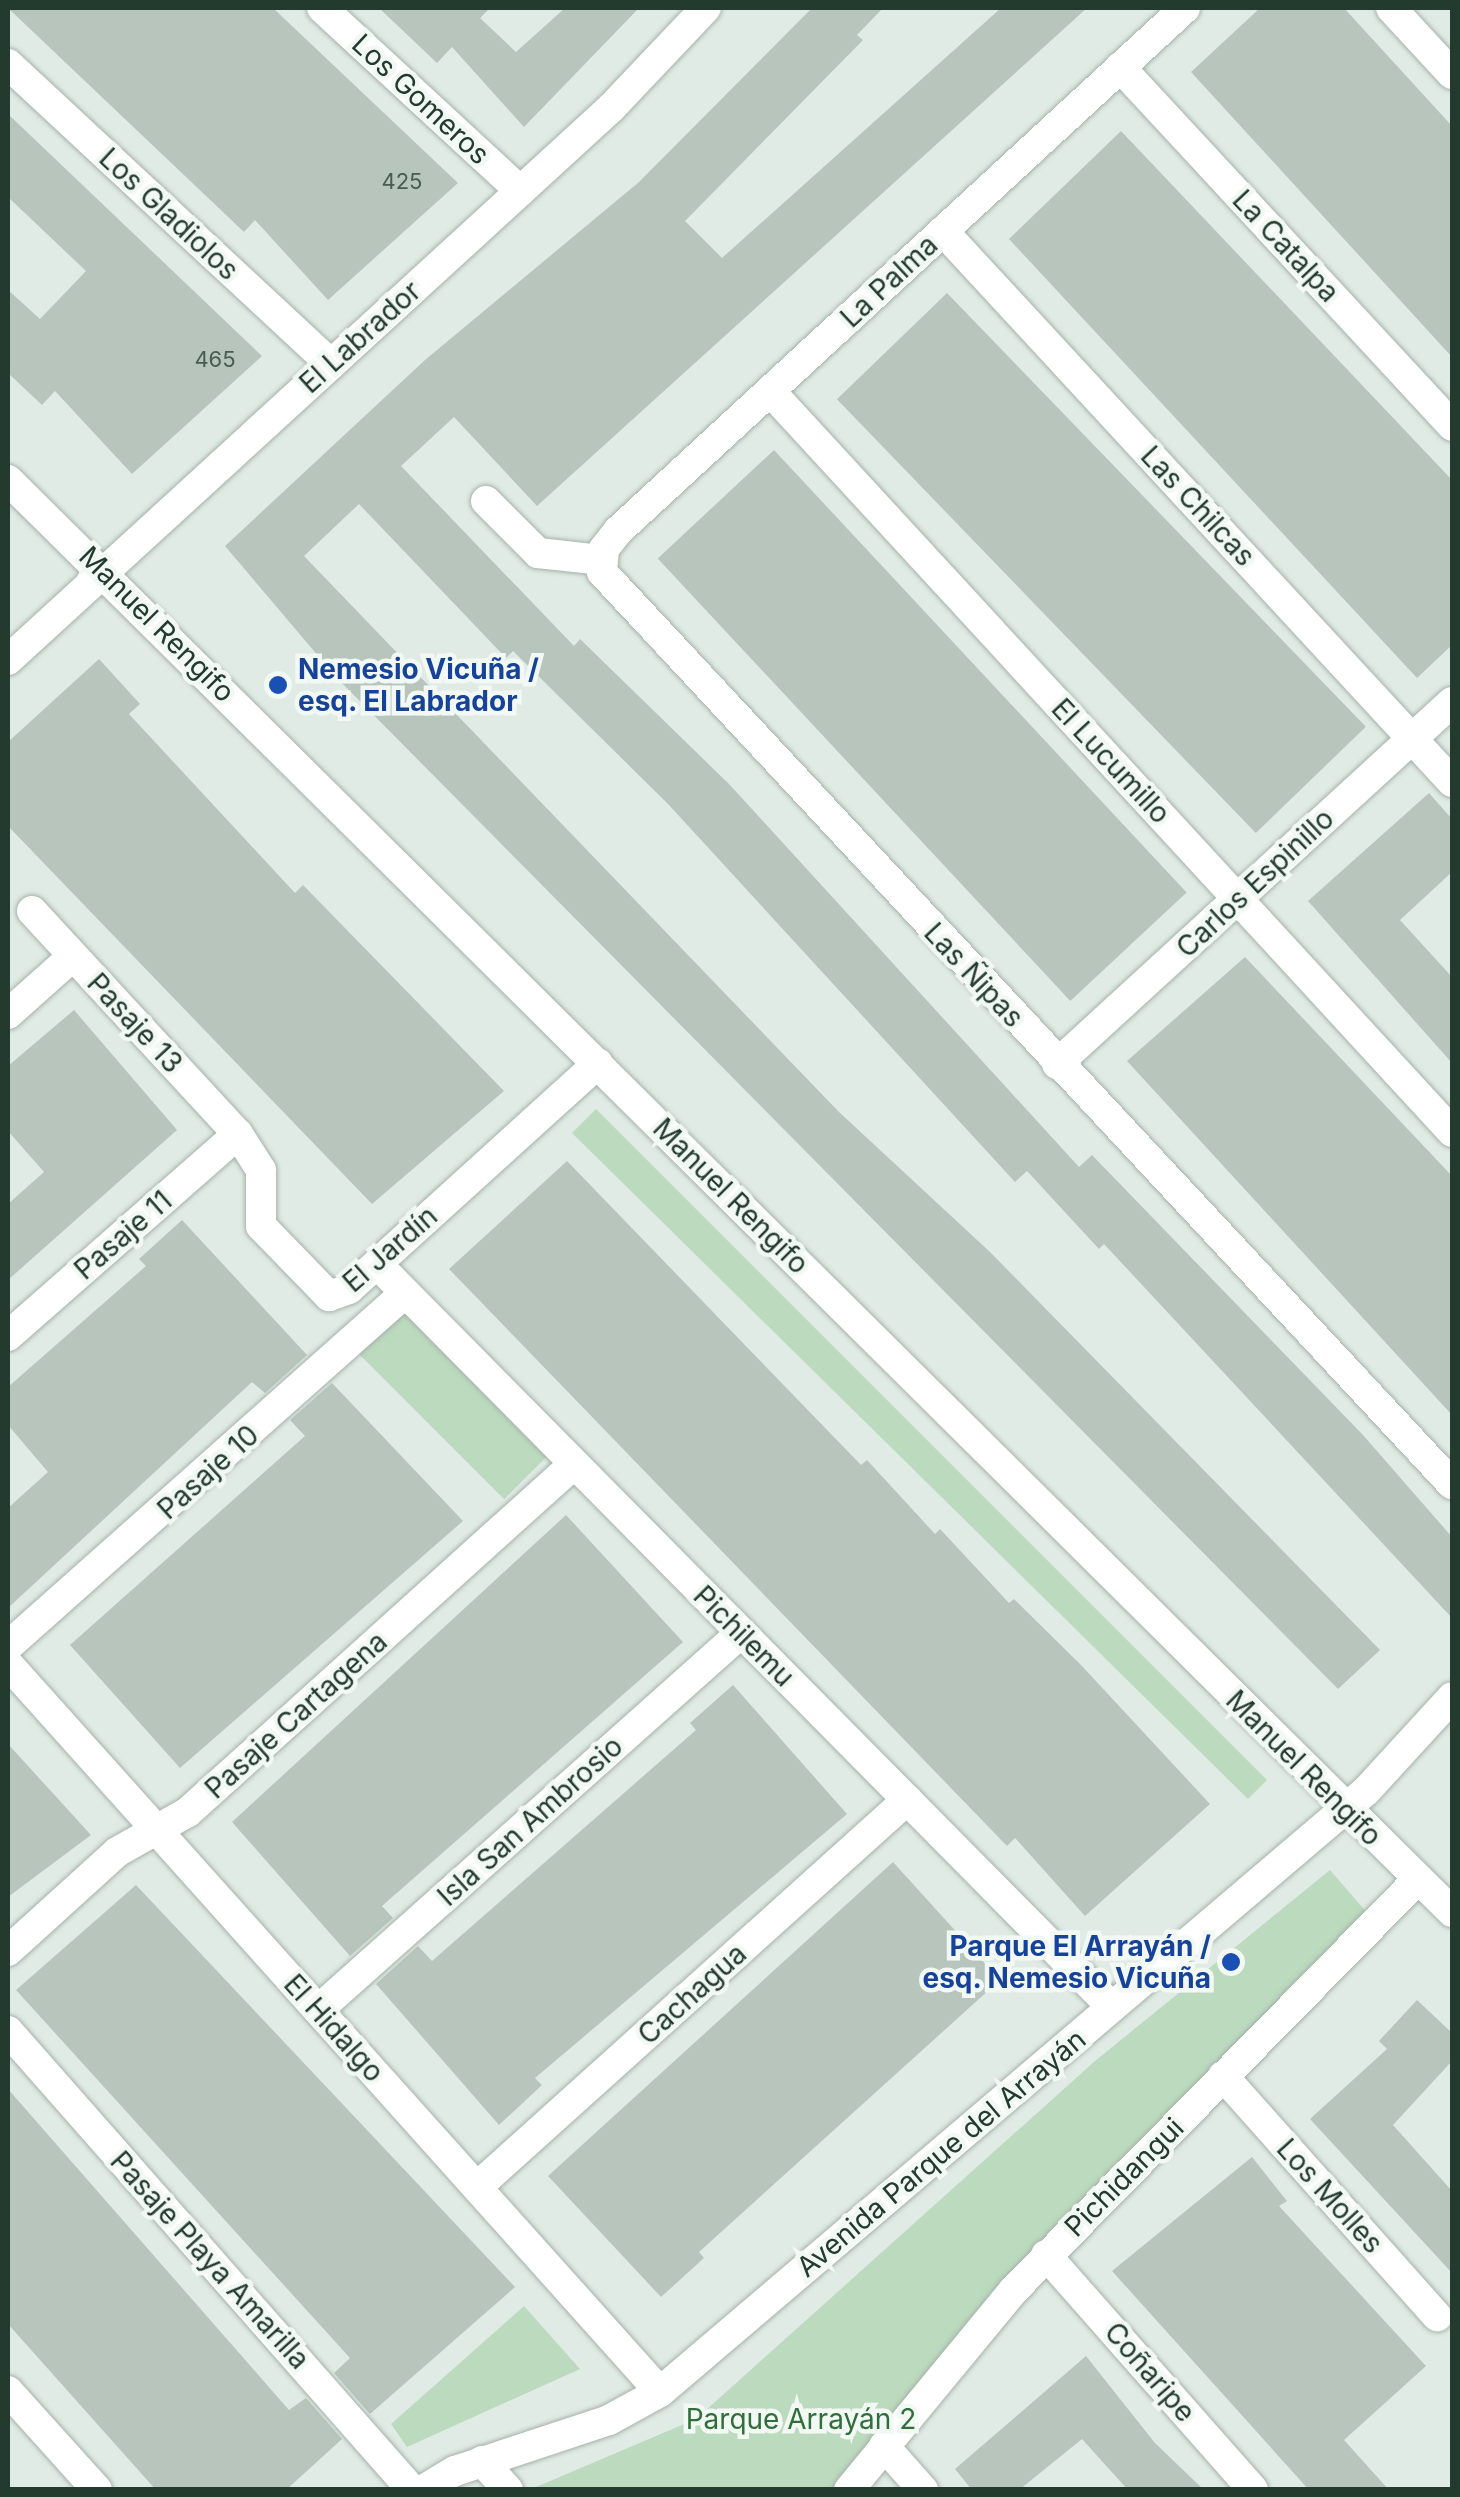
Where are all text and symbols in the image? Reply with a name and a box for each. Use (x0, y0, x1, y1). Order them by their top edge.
street label: Los Gomeros (345, 27, 497, 171)
street label: Los Gladiolos (93, 141, 245, 287)
house number: 425 (381, 169, 423, 195)
street label: La Catalpa (1226, 183, 1346, 309)
street label: La Palma (834, 228, 944, 334)
street label: El Labrador (293, 274, 427, 400)
house number: 465 (194, 347, 236, 373)
street label: Las Chilcas (1134, 439, 1262, 573)
street label: Manuel Rengifo (72, 539, 242, 709)
place label: Nemesio Vicuña / esq. El Labrador (298, 652, 539, 718)
marker: Nemesio Vicuña / esq. El Labrador (267, 674, 289, 696)
street label: El Lucumillo (1045, 692, 1177, 830)
street label: Carlos Espinillo (1169, 802, 1341, 964)
street label: Las Ñipas (917, 916, 1031, 1034)
street label: Pasaje 13 (81, 966, 189, 1080)
street label: Manuel Rengifo (646, 1111, 816, 1281)
street label: Pasaje 11 (68, 1184, 178, 1286)
street label: El Jardín (336, 1199, 444, 1299)
street label: Pasaje 10 (151, 1418, 265, 1526)
street label: Pichilemu (687, 1579, 801, 1693)
street label: Pasaje Cartagena (198, 1625, 394, 1805)
street label: Manuel Rengifo (1219, 1683, 1389, 1853)
street label: Isla San Ambrosio (431, 1729, 629, 1913)
place label: Parque El Arrayán / esq. Nemesio Vicuña (922, 1929, 1211, 1995)
street label: Cachagua (631, 1937, 753, 2051)
marker: Parque El Arrayán / esq. Nemesio Vicuña (1220, 1951, 1242, 1973)
street label: El Hidalgo (277, 1967, 391, 2089)
street label: Avenida Parque del Arrayán (790, 2022, 1092, 2284)
street label: Pichidangui (1058, 2111, 1190, 2243)
street label: Los Molles (1270, 2132, 1390, 2260)
street label: Pasaje Playa Amarilla (104, 2144, 316, 2376)
street label: Coñaripe (1098, 2315, 1202, 2429)
park label: Parque Arrayán 2 (686, 2402, 916, 2436)

